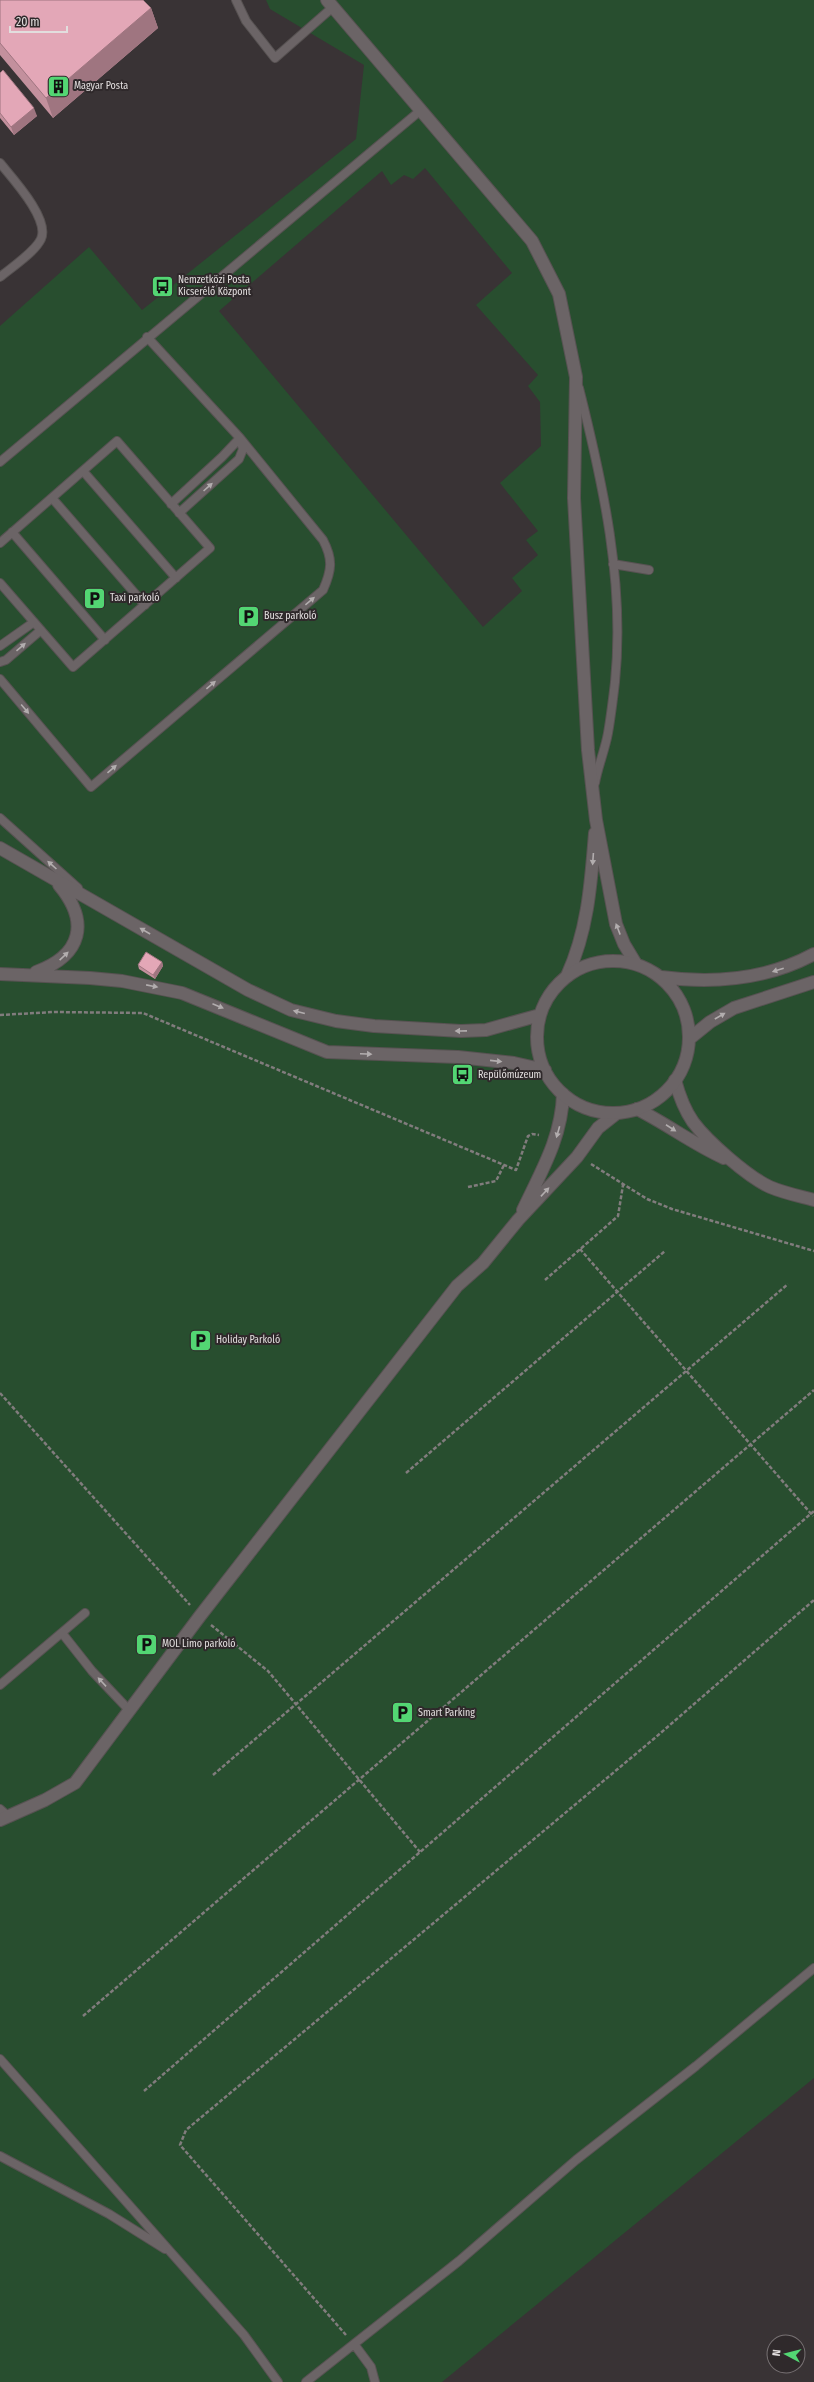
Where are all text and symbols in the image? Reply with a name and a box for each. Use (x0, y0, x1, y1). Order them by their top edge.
scale bar (10, 8, 67, 34)
text: 20 m (16, 15, 40, 29)
building icon: Magyar Posta (45, 73, 71, 99)
place label: Magyar Posta (74, 80, 128, 92)
bus stop icon: Nemzetközi Posta Kicserélő Központ (149, 273, 175, 299)
place label: Nemzetközi Posta Kicserélő Központ (178, 274, 252, 298)
one-way arrow (203, 482, 213, 492)
parking icon: Taxi parkoló (82, 585, 108, 611)
place label: Taxi parkoló (110, 592, 160, 604)
one-way arrow (305, 597, 316, 606)
parking icon: Busz parkoló (236, 603, 262, 629)
place label: Busz parkoló (264, 610, 317, 622)
one-way arrow (16, 642, 26, 652)
one-way arrow (206, 681, 216, 690)
one-way arrow (21, 704, 30, 714)
one-way arrow (107, 765, 117, 774)
one-way arrow (589, 853, 596, 865)
one-way arrow (47, 860, 57, 870)
one-way arrow (615, 923, 621, 935)
one-way arrow (139, 928, 150, 935)
one-way arrow (60, 951, 69, 960)
one-way arrow (772, 967, 784, 973)
one-way arrow (146, 984, 158, 990)
one-way arrow (213, 1003, 224, 1009)
one-way arrow (292, 1008, 305, 1014)
one-way arrow (714, 1012, 726, 1019)
one-way arrow (454, 1028, 467, 1034)
one-way arrow (360, 1051, 372, 1058)
one-way arrow (490, 1058, 502, 1064)
bus stop icon: Repülőmúzeum (449, 1062, 475, 1088)
place label: Repülőmúzeum (478, 1068, 541, 1081)
one-way arrow (666, 1124, 676, 1132)
one-way arrow (555, 1126, 561, 1138)
one-way arrow (540, 1187, 549, 1197)
parking icon: Holiday Parkoló (187, 1327, 213, 1353)
place label: Holiday Parkoló (216, 1334, 280, 1346)
parking icon: MOL Limo parkoló (133, 1631, 159, 1657)
place label: MOL Limo parkoló (162, 1638, 236, 1650)
one-way arrow (98, 1676, 107, 1687)
parking icon: Smart Parking (389, 1700, 415, 1726)
place label: Smart Parking (418, 1707, 475, 1719)
north arrow (766, 2334, 806, 2374)
text: N (770, 2349, 783, 2357)

